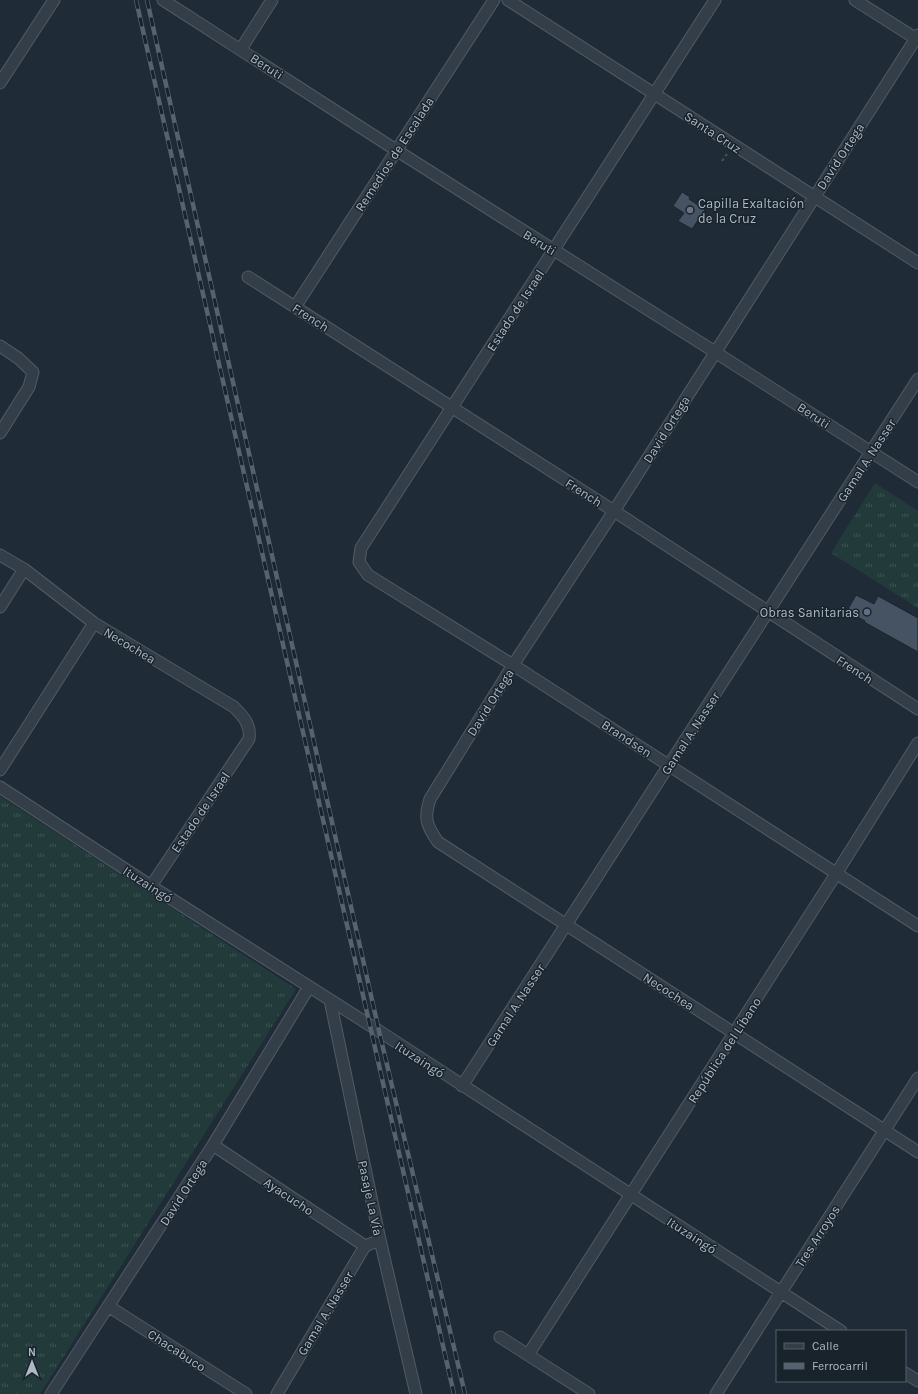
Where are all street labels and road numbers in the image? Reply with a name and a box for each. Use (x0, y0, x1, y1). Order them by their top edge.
street label: Beruti (248, 50, 286, 83)
street label: Remedios de Escalada (352, 94, 437, 214)
street label: Santa Cruz (682, 109, 744, 156)
street label: David Ortega (813, 120, 867, 192)
street label: Beruti (520, 227, 559, 258)
street label: Estado de Israel (483, 267, 547, 354)
street label: French (290, 300, 332, 335)
street label: David Ortega (640, 393, 693, 466)
street label: Beruti (795, 399, 833, 432)
street label: Gamal A. Nasser (834, 416, 899, 504)
street label: French (563, 475, 605, 510)
street label: Necochea (101, 624, 158, 667)
street label: French (834, 652, 876, 687)
street label: David Ortega (464, 666, 517, 739)
street label: Gamal A. Nasser (658, 689, 723, 777)
street label: Brandsen (599, 717, 655, 760)
street label: Estado de Israel (168, 769, 233, 856)
street label: Ituzaingó (120, 863, 175, 906)
street label: Gamal A. Nasser (483, 961, 548, 1049)
street label: Necochea (640, 969, 697, 1013)
street label: República del Líbano (685, 995, 764, 1106)
street label: Ituzaingó (392, 1038, 447, 1081)
street label: David Ortega (156, 1156, 210, 1228)
street label: Pasaje La Vía (355, 1159, 386, 1237)
street label: Ayacucho (261, 1174, 316, 1218)
street label: Tres Arroyos (792, 1202, 843, 1270)
street label: Ituzaingó (664, 1214, 719, 1257)
street label: Gamal A. Nasser (294, 1268, 357, 1358)
street label: Chacabuco (145, 1326, 209, 1375)

